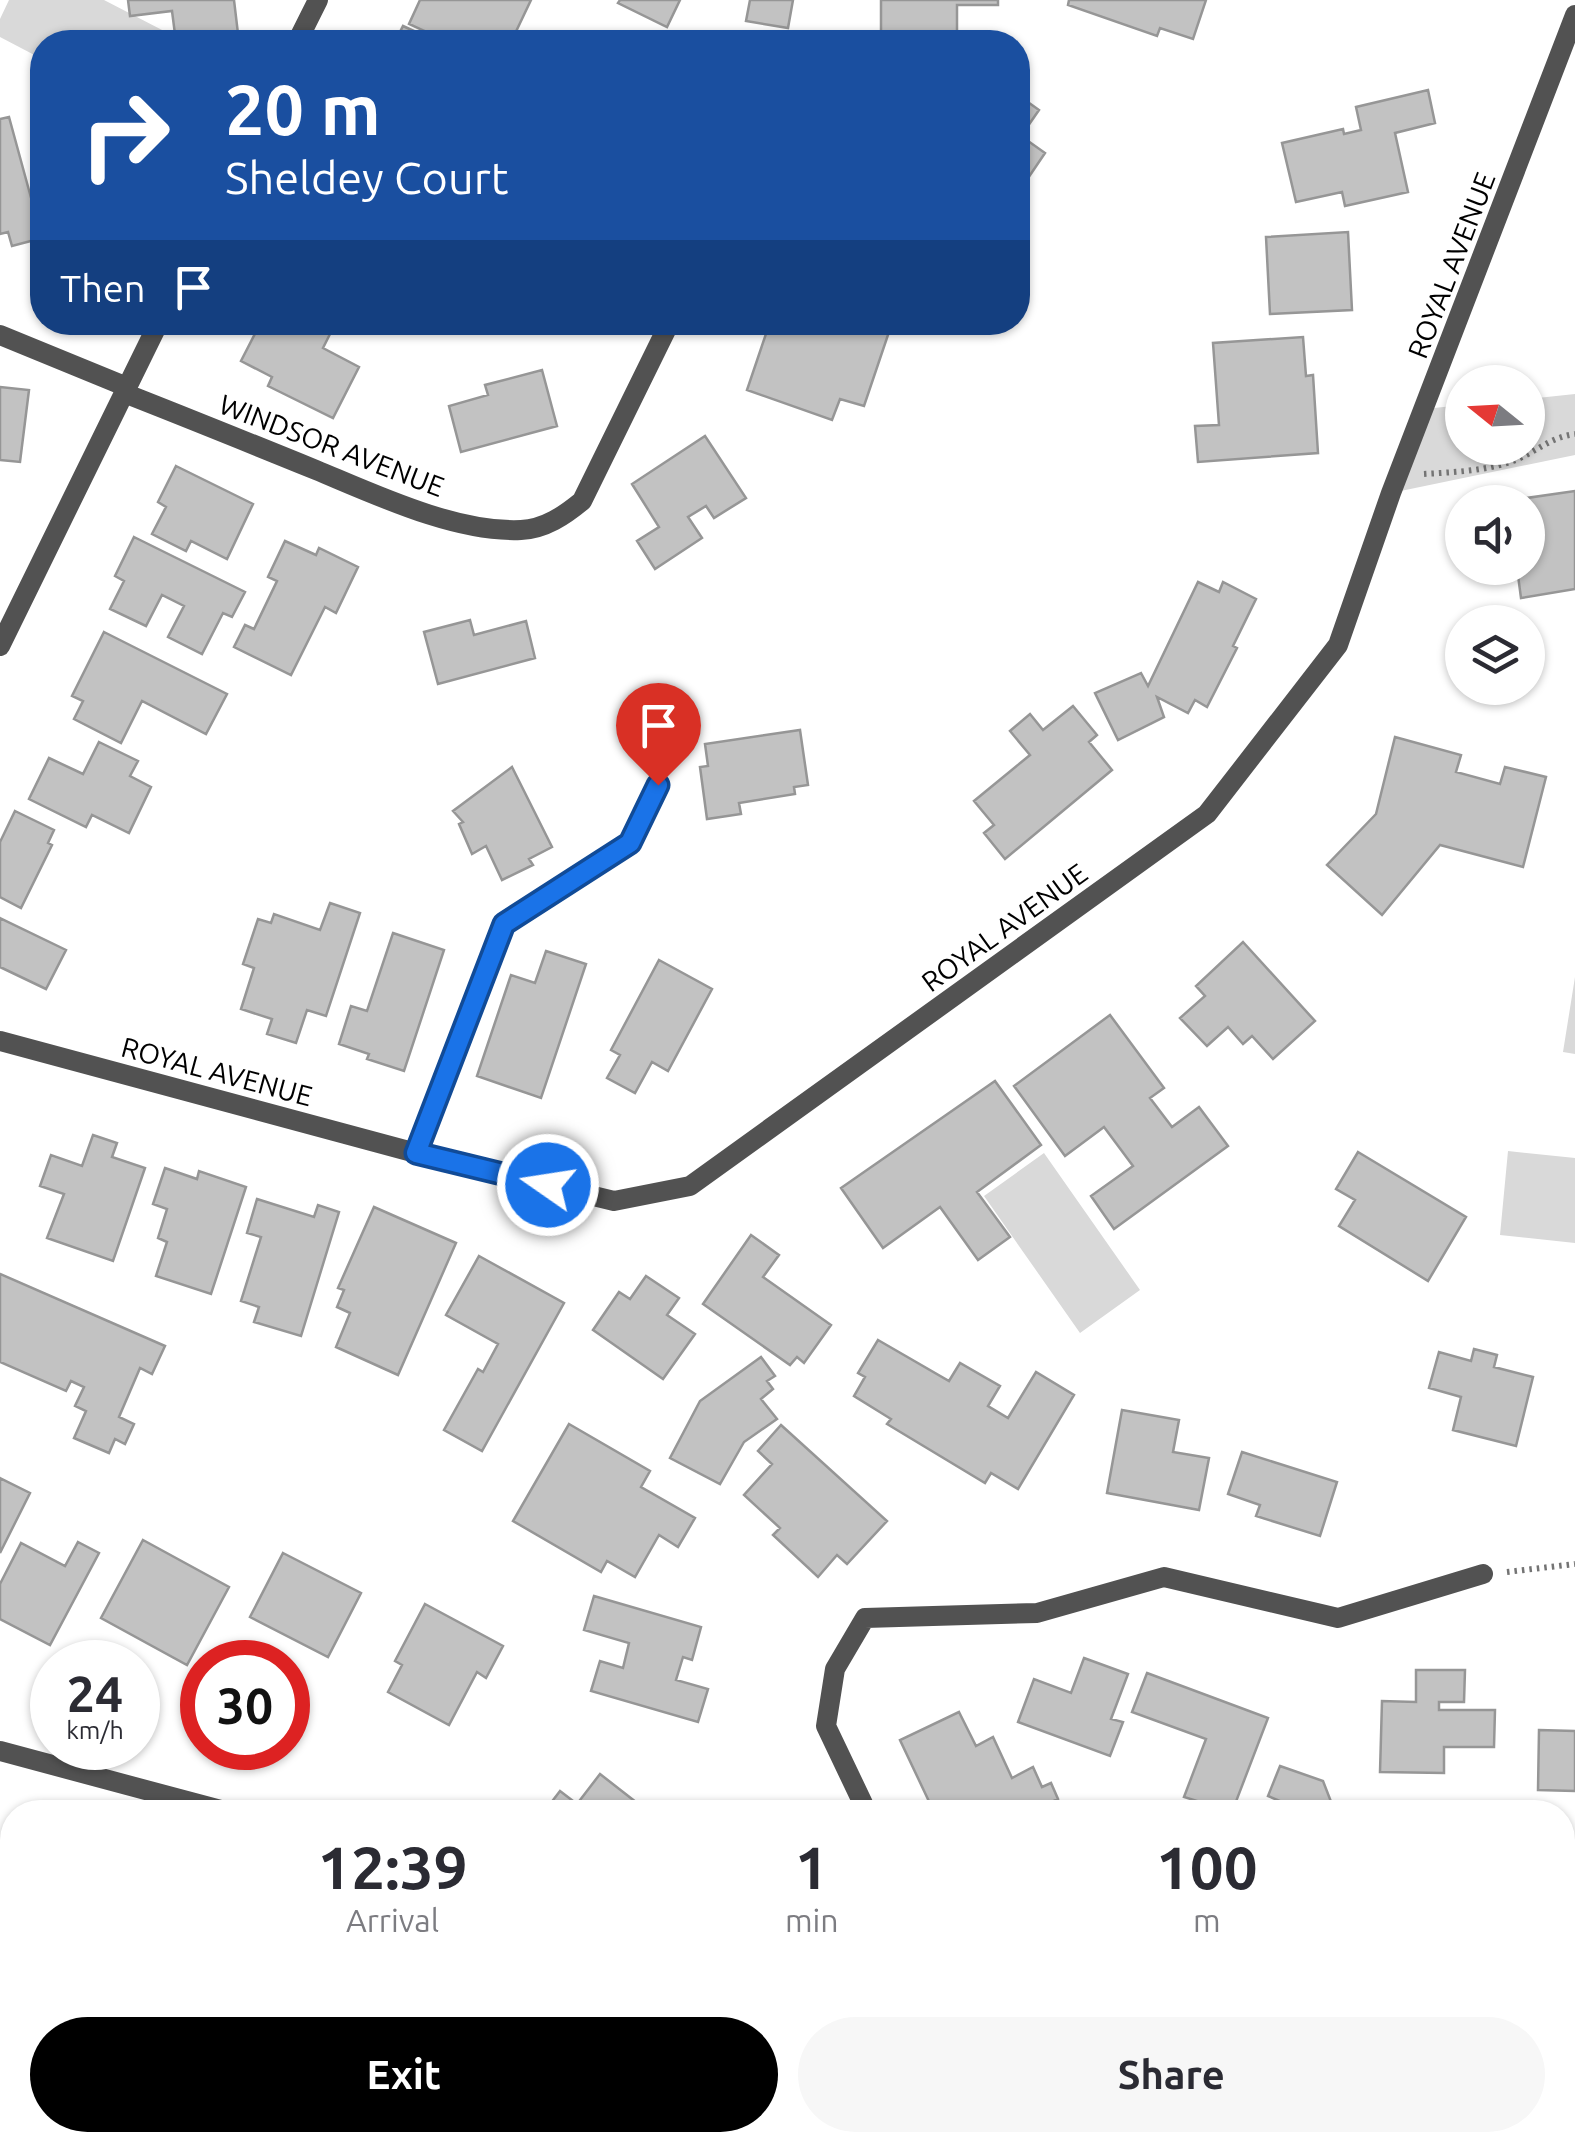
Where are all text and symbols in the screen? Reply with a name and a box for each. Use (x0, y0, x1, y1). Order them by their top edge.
icon: right (60, 70, 190, 200)
text: 20 m (225, 70, 381, 148)
text: Sheldey Court (225, 152, 508, 203)
street label: ROYAL AVENUE (1401, 168, 1501, 362)
icon: arrive (166, 260, 221, 315)
text: Then (60, 267, 146, 309)
north arrow (1445, 365, 1545, 465)
map controls (1445, 365, 1545, 705)
street label: WINDSOR AVENUE (215, 388, 449, 502)
button: sound (1445, 485, 1545, 585)
button: layers (1445, 605, 1545, 705)
pin (616, 683, 701, 786)
icon: arrive (631, 698, 686, 753)
street label: ROYAL AVENUE (915, 857, 1093, 997)
street label: ROYAL AVENUE (118, 1031, 316, 1111)
position arrow (496, 1133, 600, 1237)
speed limit sign: 30 (180, 1640, 310, 1770)
text: 24 (67, 1665, 123, 1721)
text: km/h (66, 1716, 124, 1744)
text: 12:39 (317, 1833, 468, 1900)
text: 1 (795, 1833, 829, 1900)
text: 100 (1156, 1833, 1258, 1900)
text: Arrival (346, 1902, 439, 1938)
text: min (785, 1902, 839, 1938)
text: m (1193, 1902, 1221, 1938)
button: Exit (30, 2017, 778, 2132)
button: Share (798, 2017, 1545, 2132)

